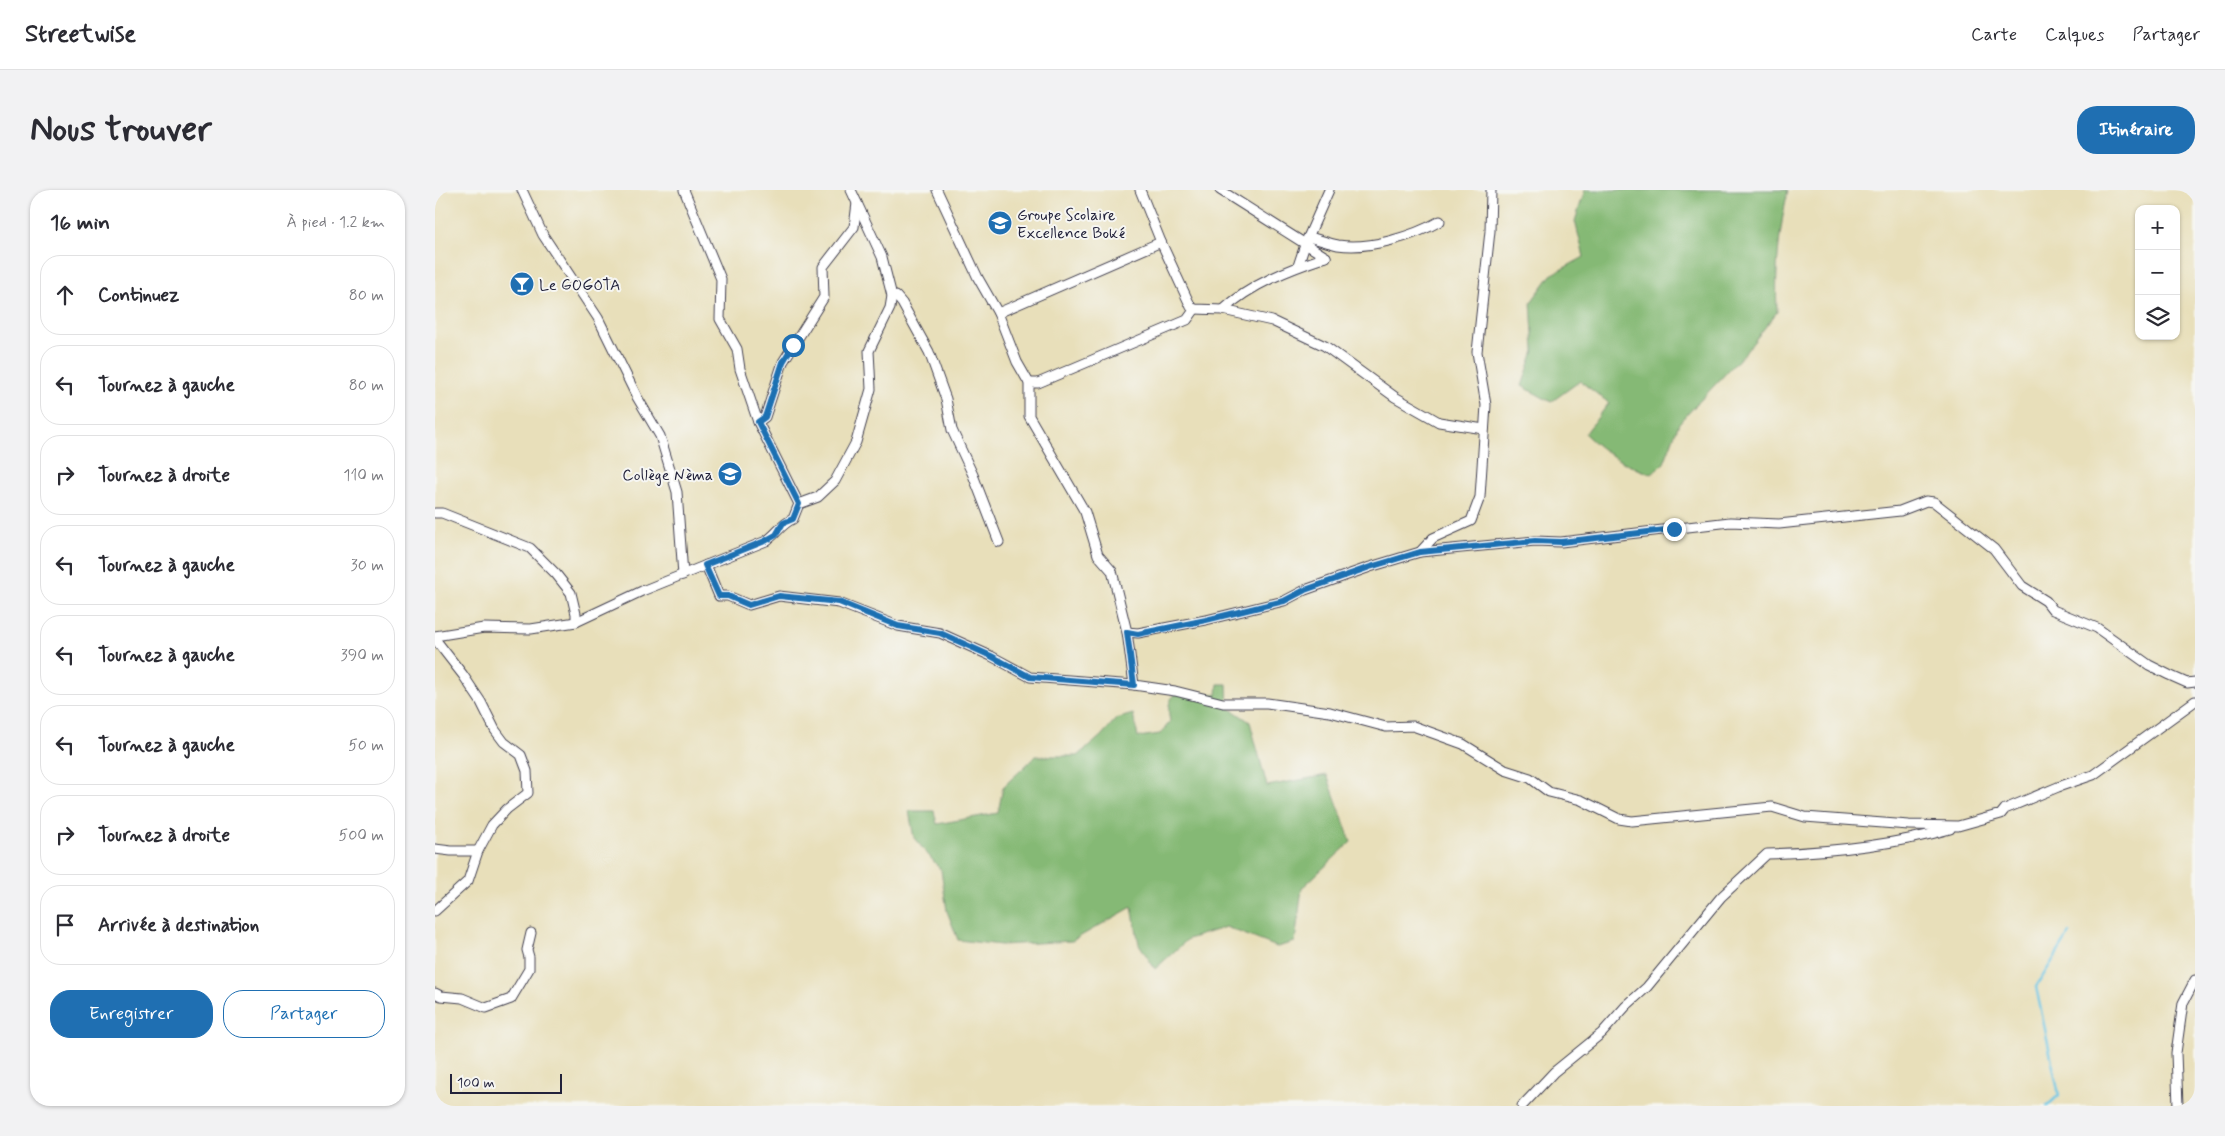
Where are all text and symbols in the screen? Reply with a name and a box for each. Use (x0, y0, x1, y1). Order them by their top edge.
text: Streetwise (25, 19, 136, 50)
text: Carte (1971, 23, 2017, 47)
text: Calques (2045, 23, 2104, 47)
text: Partager (2132, 23, 2200, 47)
button: Itinéraire (2077, 106, 2195, 154)
text: Nous trouver (30, 107, 212, 153)
place label: Groupe Scolaire Excellence Boké (1017, 205, 1125, 244)
map controls (2135, 205, 2180, 340)
button: + (2135, 205, 2180, 250)
text: 16 min (50, 209, 110, 237)
school or university icon: Groupe Scolaire Excellence Boké (987, 210, 1013, 236)
text: À pied · 1.2 km (287, 212, 385, 233)
button: − (2135, 250, 2180, 295)
bar icon: Le GOGOTA (509, 271, 535, 297)
place label: Le GOGOTA (539, 275, 620, 296)
icon: ahead (51, 281, 79, 309)
text: Continuez (98, 283, 179, 308)
text: 80 m (349, 285, 384, 306)
button: layers (2135, 295, 2180, 340)
route start (782, 334, 805, 357)
icon: left (51, 371, 79, 399)
text: Tournez à gauche (98, 373, 235, 398)
text: 80 m (349, 375, 384, 396)
icon: right (51, 461, 79, 489)
school or university icon: Collège Nèma (717, 461, 743, 487)
text: Tournez à droite (98, 463, 230, 488)
text: 110 m (343, 465, 384, 486)
place label: Collège Nèma (622, 465, 713, 486)
route end (1663, 518, 1686, 541)
icon: left (51, 551, 79, 579)
text: Tournez à gauche (98, 553, 235, 578)
text: 30 m (351, 555, 384, 576)
icon: left (51, 641, 79, 669)
text: Tournez à gauche (98, 643, 235, 668)
text: 390 m (341, 645, 384, 666)
icon: left (51, 731, 79, 759)
text: Tournez à gauche (98, 733, 235, 758)
text: 50 m (348, 735, 384, 756)
icon: right (51, 821, 79, 849)
text: Tournez à droite (98, 823, 230, 848)
text: 500 m (339, 825, 384, 846)
icon: arrive (51, 911, 79, 939)
text: Arrivée à destination (98, 913, 259, 938)
button: Enregistrer (50, 990, 213, 1038)
button: Partager (223, 990, 385, 1038)
scale bar (450, 1071, 563, 1094)
text: 100 m (457, 1074, 495, 1092)

